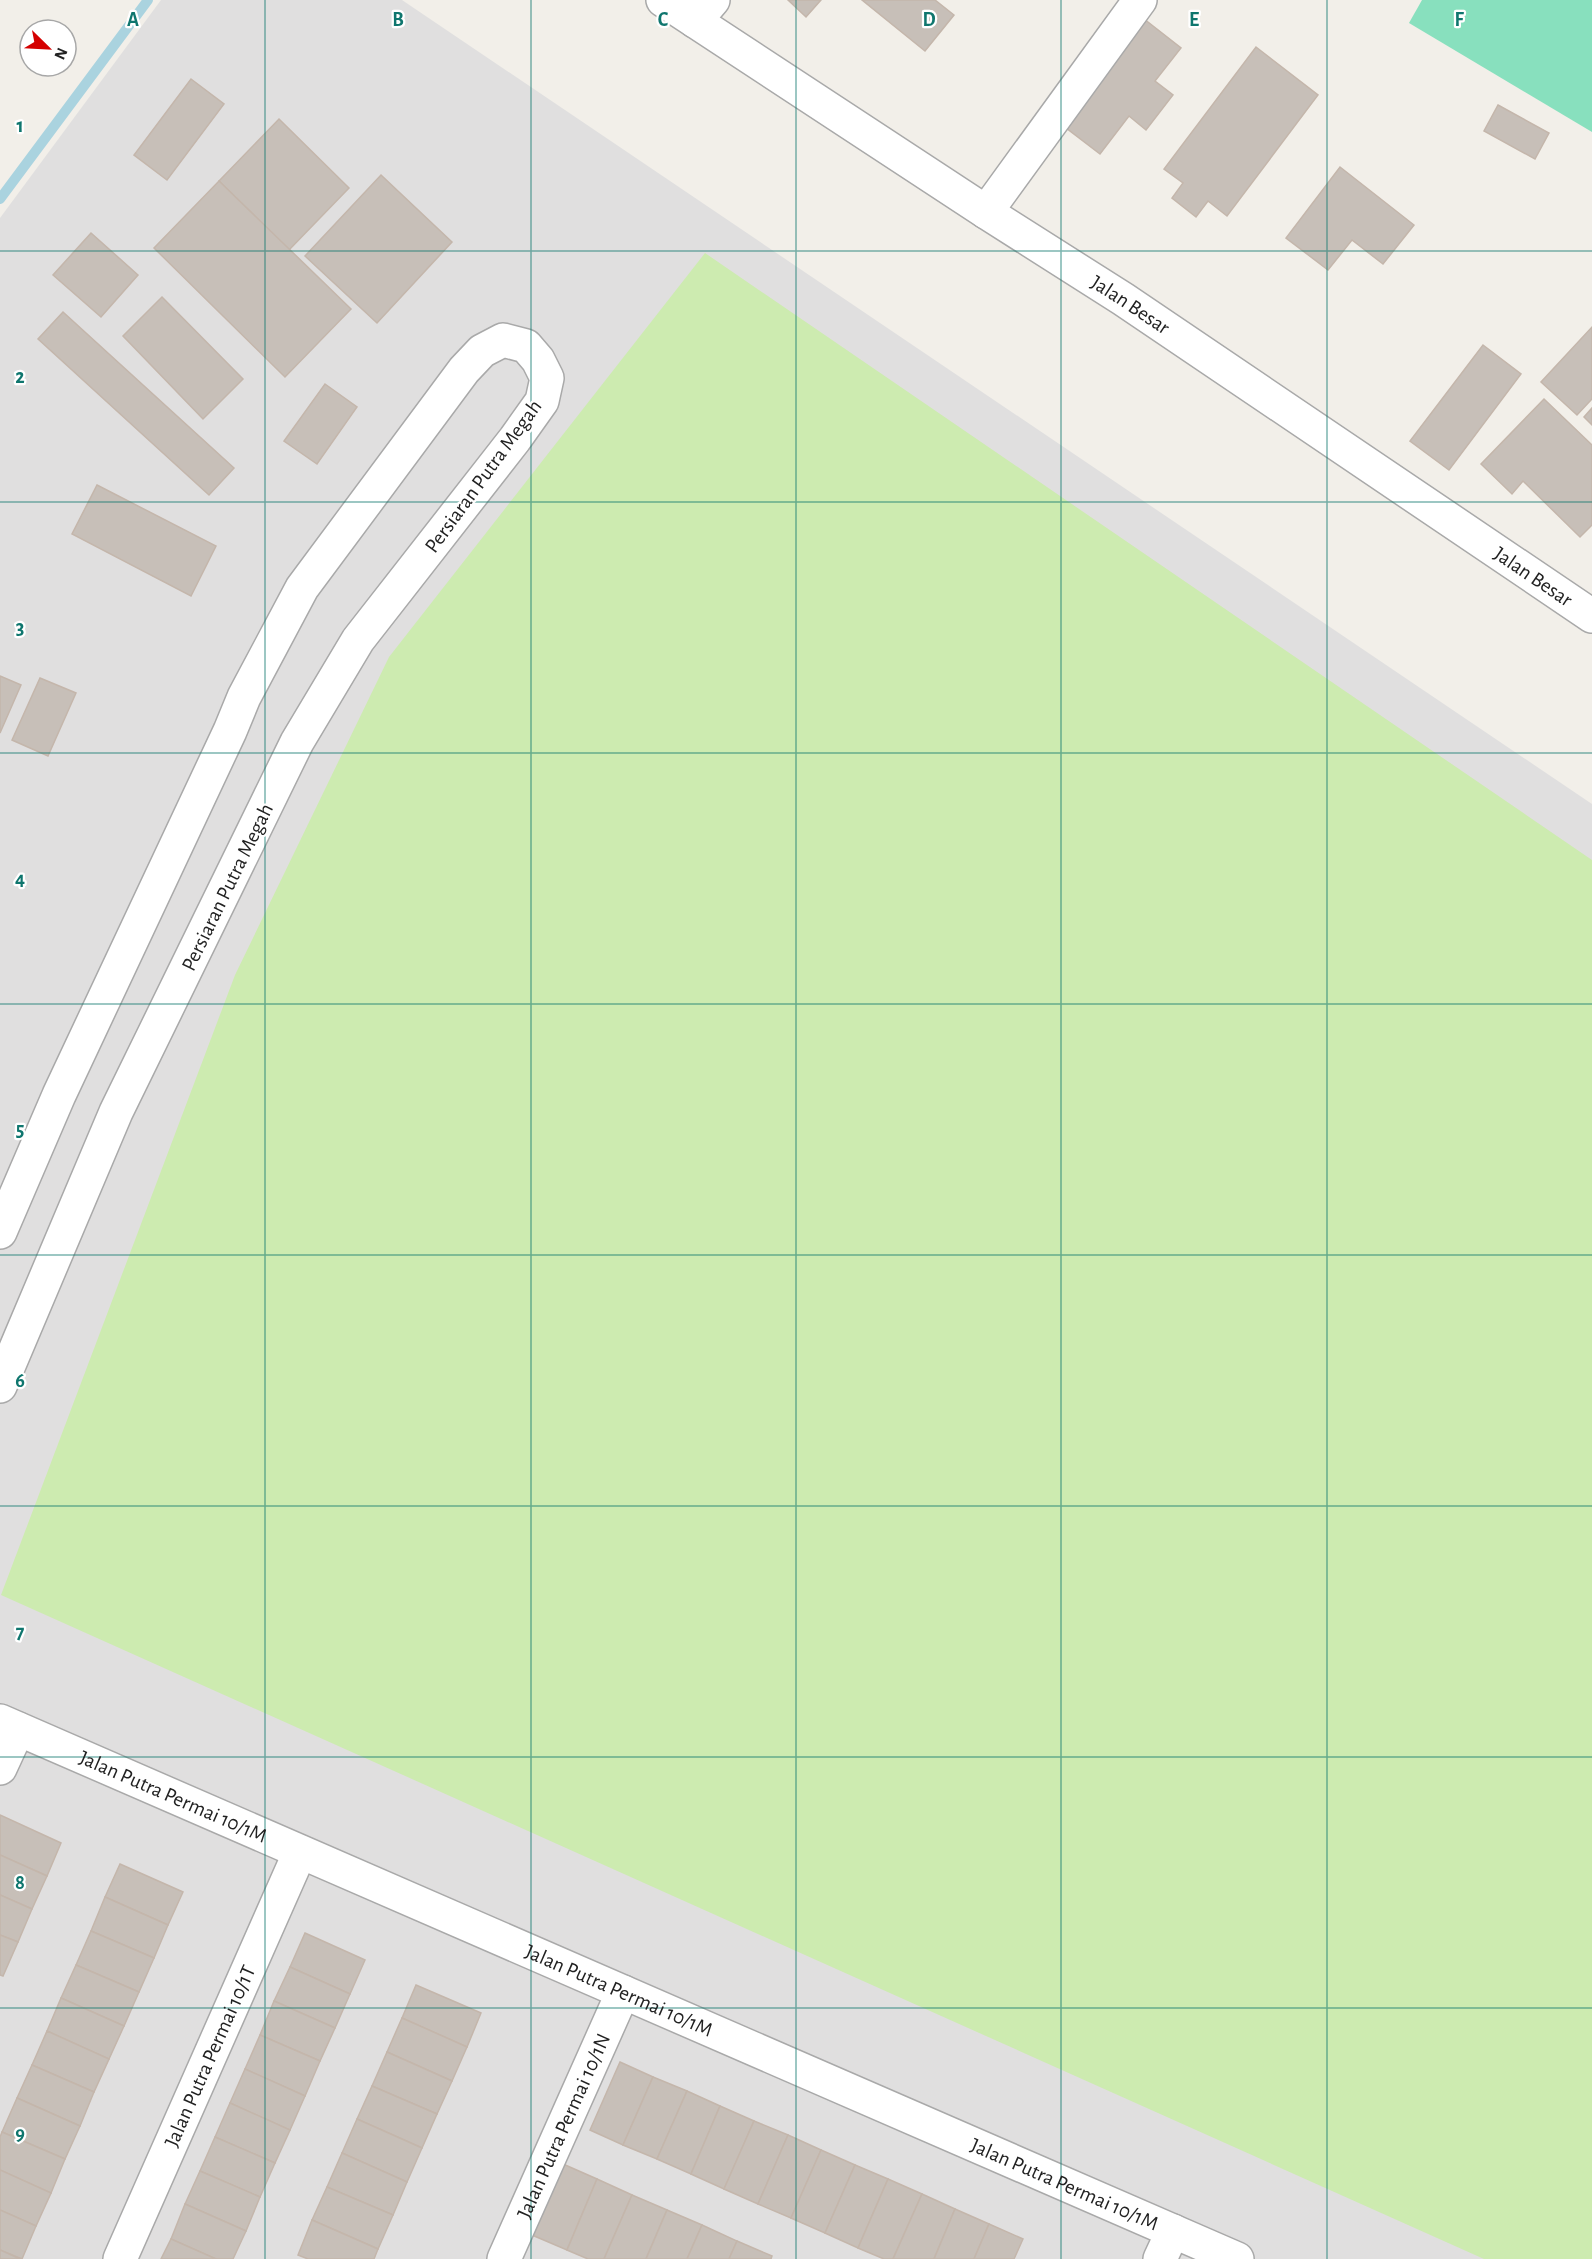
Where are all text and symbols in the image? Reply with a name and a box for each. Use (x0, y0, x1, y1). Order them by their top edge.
text: A (127, 10, 139, 30)
text: B (392, 10, 404, 30)
text: C (658, 10, 669, 30)
text: D (922, 10, 936, 30)
text: E (1189, 10, 1199, 30)
text: F (1454, 10, 1464, 30)
north arrow (18, 18, 78, 78)
text: N (51, 45, 70, 62)
text: 1 (16, 116, 24, 136)
street label: Jalan Besar (1087, 272, 1174, 339)
text: 2 (15, 367, 25, 387)
street label: Persiaran Putra Megah (421, 396, 546, 557)
street label: Jalan Besar (1490, 543, 1576, 611)
text: 3 (16, 618, 24, 638)
street label: Persiaran Putra Megah (178, 800, 277, 974)
text: 4 (15, 869, 25, 889)
text: 5 (16, 1120, 24, 1140)
text: 6 (15, 1371, 25, 1391)
text: 7 (16, 1622, 25, 1642)
street label: Jalan Putra Permai 10/1M (76, 1747, 270, 1847)
text: 8 (15, 1873, 25, 1893)
street label: Jalan Putra Permai 10/1M (522, 1941, 716, 2041)
street label: Jalan Putra Permai 10/1T (161, 1962, 260, 2150)
street label: Jalan Putra Permai 10/1N (514, 2030, 614, 2222)
text: 9 (15, 2124, 25, 2144)
street label: Jalan Putra Permai 10/1M (967, 2135, 1161, 2234)

